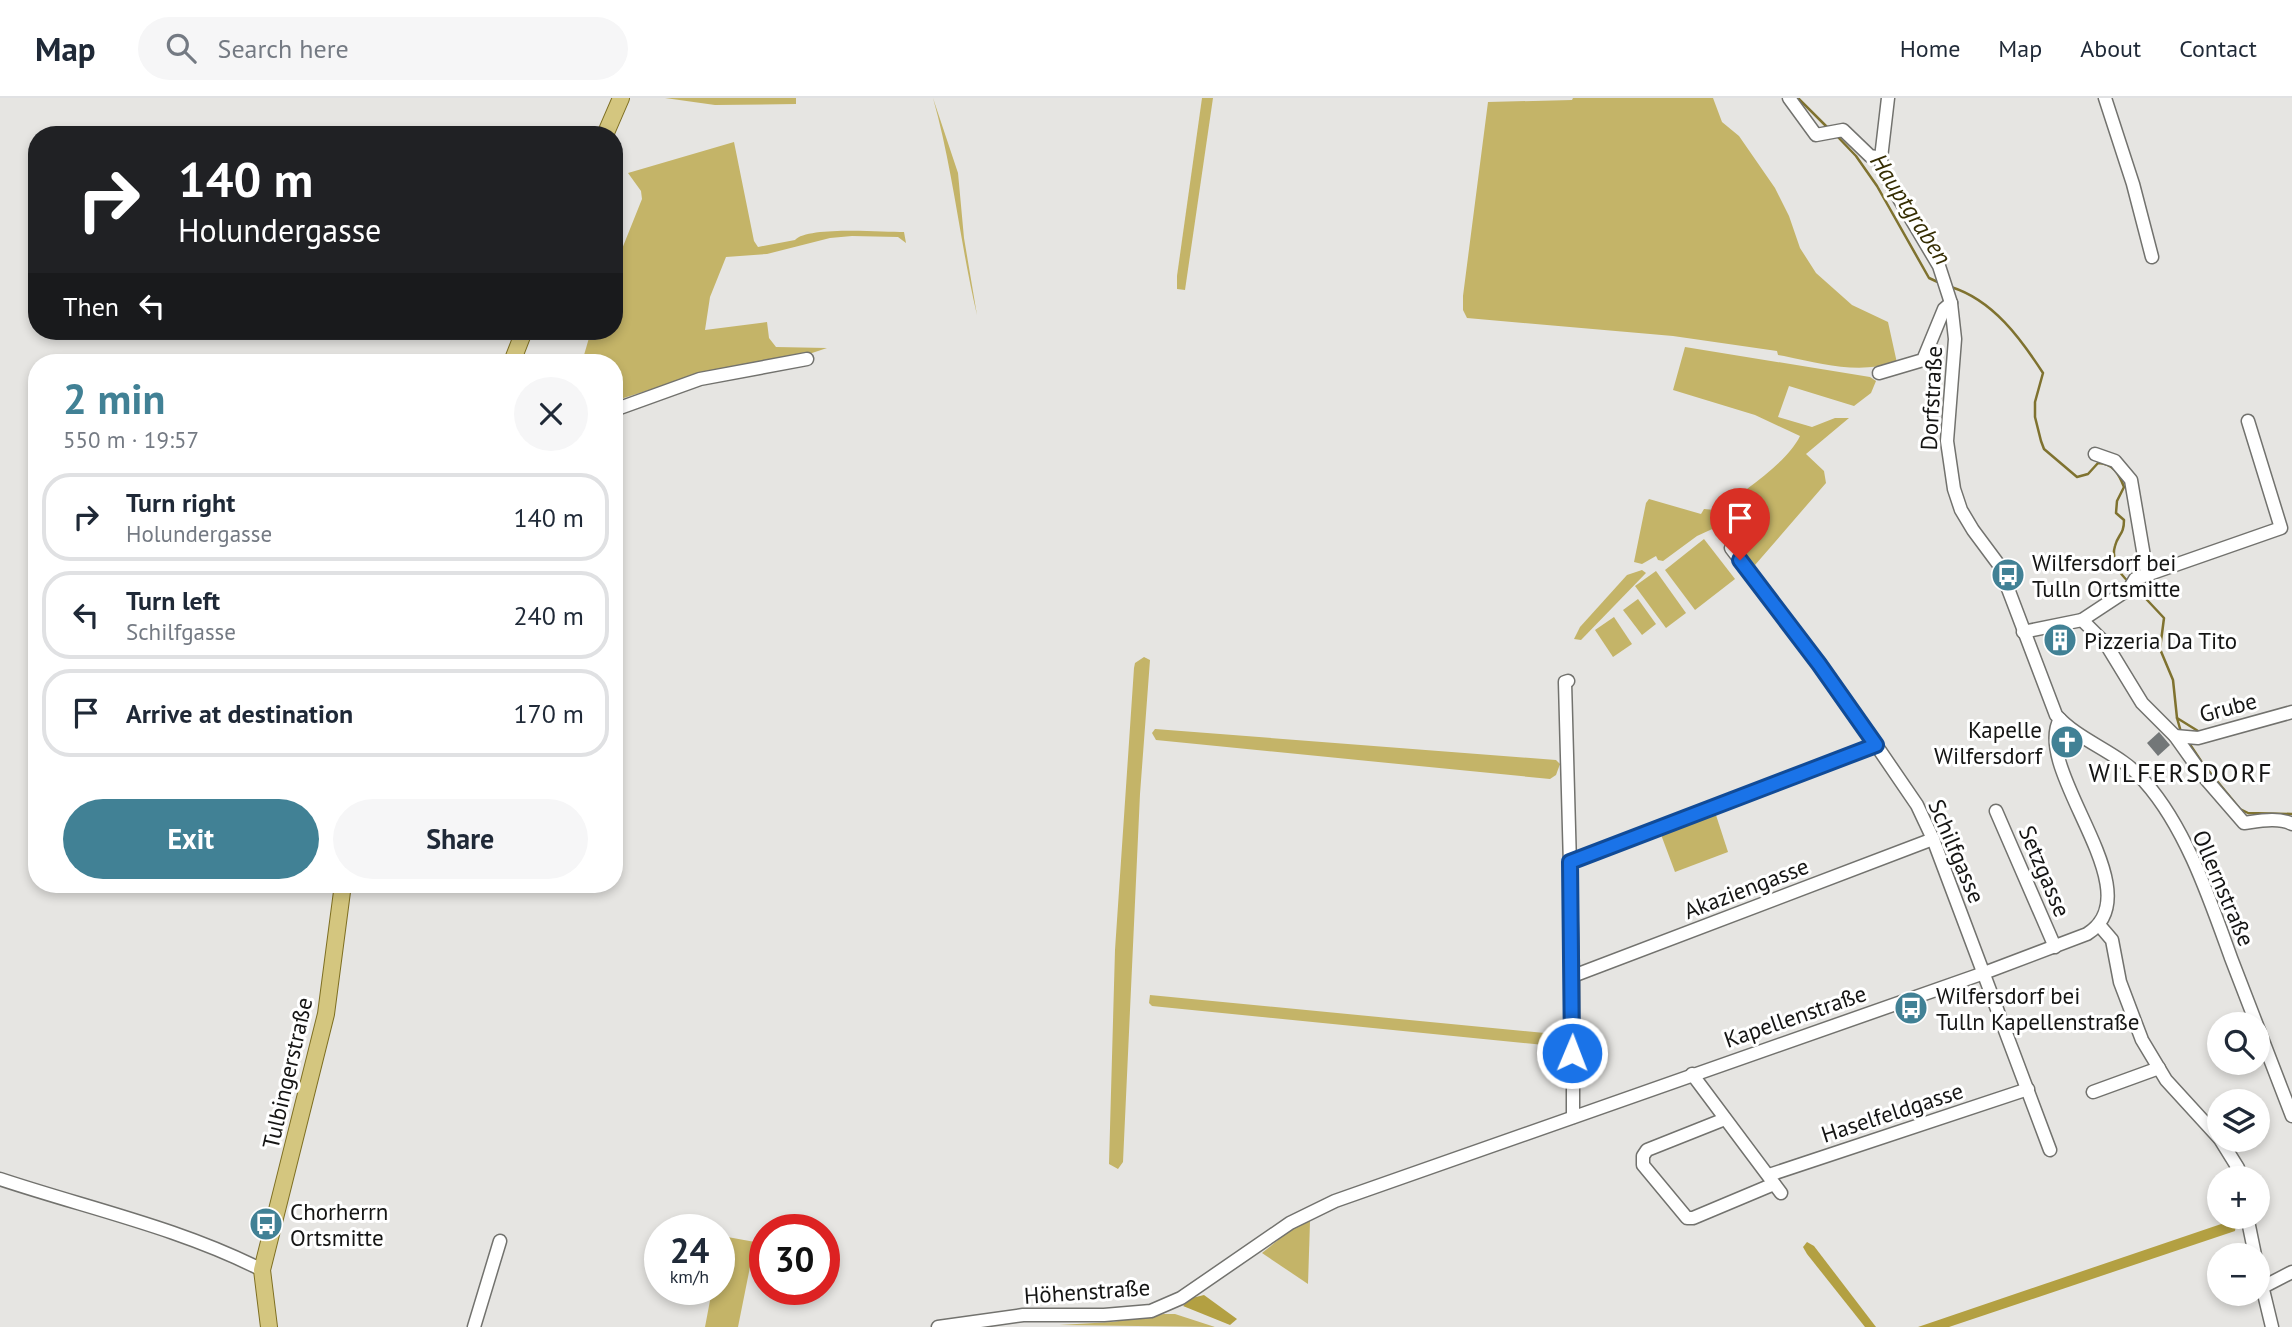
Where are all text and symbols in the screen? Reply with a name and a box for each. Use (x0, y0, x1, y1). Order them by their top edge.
search box (138, 17, 628, 80)
text: Map (35, 27, 96, 70)
icon: search (162, 29, 200, 67)
text: Search here (218, 32, 349, 65)
text: Home (1900, 33, 1960, 64)
text: Map (1998, 33, 2042, 64)
text: About (2080, 33, 2141, 64)
text: Contact (2179, 33, 2257, 64)
text: 140 m (178, 147, 313, 211)
water label: Hauptgraben (1863, 147, 1959, 271)
icon: right (63, 154, 154, 245)
text: Holundergasse (178, 209, 381, 251)
icon: left (133, 287, 171, 325)
text: Then (63, 290, 119, 323)
street label: Dorfstraße (1914, 345, 1948, 451)
text: 2 min (63, 371, 165, 426)
button: close (514, 377, 588, 451)
text: 550 m · 19:57 (63, 425, 199, 454)
text: Turn right (126, 486, 235, 519)
pin (1710, 488, 1770, 560)
icon: right (67, 498, 105, 536)
icon: arrive (1721, 499, 1759, 537)
text: 140 m (513, 501, 584, 534)
text: Holundergasse (126, 519, 272, 548)
place label: Wilfersdorf bei Tulln Ortsmitte (2032, 548, 2181, 603)
bus stop icon: Wilfersdorf bei Tulln Ortsmitte (1989, 556, 2027, 594)
text: Turn left (126, 584, 220, 617)
icon: left (67, 596, 105, 634)
text: 240 m (513, 599, 584, 632)
text: Schilfgasse (126, 617, 236, 646)
building icon: Pizzeria Da Tito (2041, 621, 2079, 659)
place label: Pizzeria Da Tito (2084, 626, 2237, 655)
street label: Grube (2196, 685, 2260, 729)
icon: arrive (67, 694, 105, 732)
text: Arrive at destination (126, 697, 353, 730)
text: 170 m (513, 697, 584, 730)
place label: Kapelle Wilfersdorf (1934, 715, 2044, 770)
church icon: Kapelle Wilfersdorf (2048, 723, 2086, 761)
district label: WILFERSDORF (2089, 756, 2273, 789)
street label: Schilfgasse (1922, 795, 1992, 907)
button: Exit (63, 799, 319, 879)
button: Share (333, 799, 588, 879)
street label: Setzgasse (2013, 821, 2077, 921)
street label: Ollernstraße (2187, 826, 2261, 950)
street label: Akaziengasse (1679, 851, 1813, 925)
street label: Kapellenstraße (1720, 978, 1870, 1054)
place label: Wilfersdorf bei Tulln Kapellenstraße (1936, 981, 2140, 1036)
bus stop icon: Wilfersdorf bei Tulln Kapellenstraße (1892, 989, 1930, 1027)
street label: Tulbingerstraße (255, 994, 319, 1152)
map controls (2207, 1012, 2270, 1306)
button: search (2207, 1012, 2270, 1075)
position arrow (1535, 1016, 1609, 1090)
street label: Haselfeldgasse (1817, 1075, 1967, 1149)
button: layers (2207, 1089, 2270, 1152)
button: + (2207, 1166, 2270, 1229)
place label: Chorherrn Ortsmitte (290, 1197, 388, 1252)
bus stop icon: Chorherrn Ortsmitte (247, 1205, 285, 1243)
speed limit sign: 30 (749, 1214, 840, 1305)
text: 24 (670, 1227, 709, 1273)
button: − (2207, 1243, 2270, 1306)
text: km/h (670, 1265, 709, 1288)
street label: Höhenstraße (1023, 1272, 1151, 1310)

